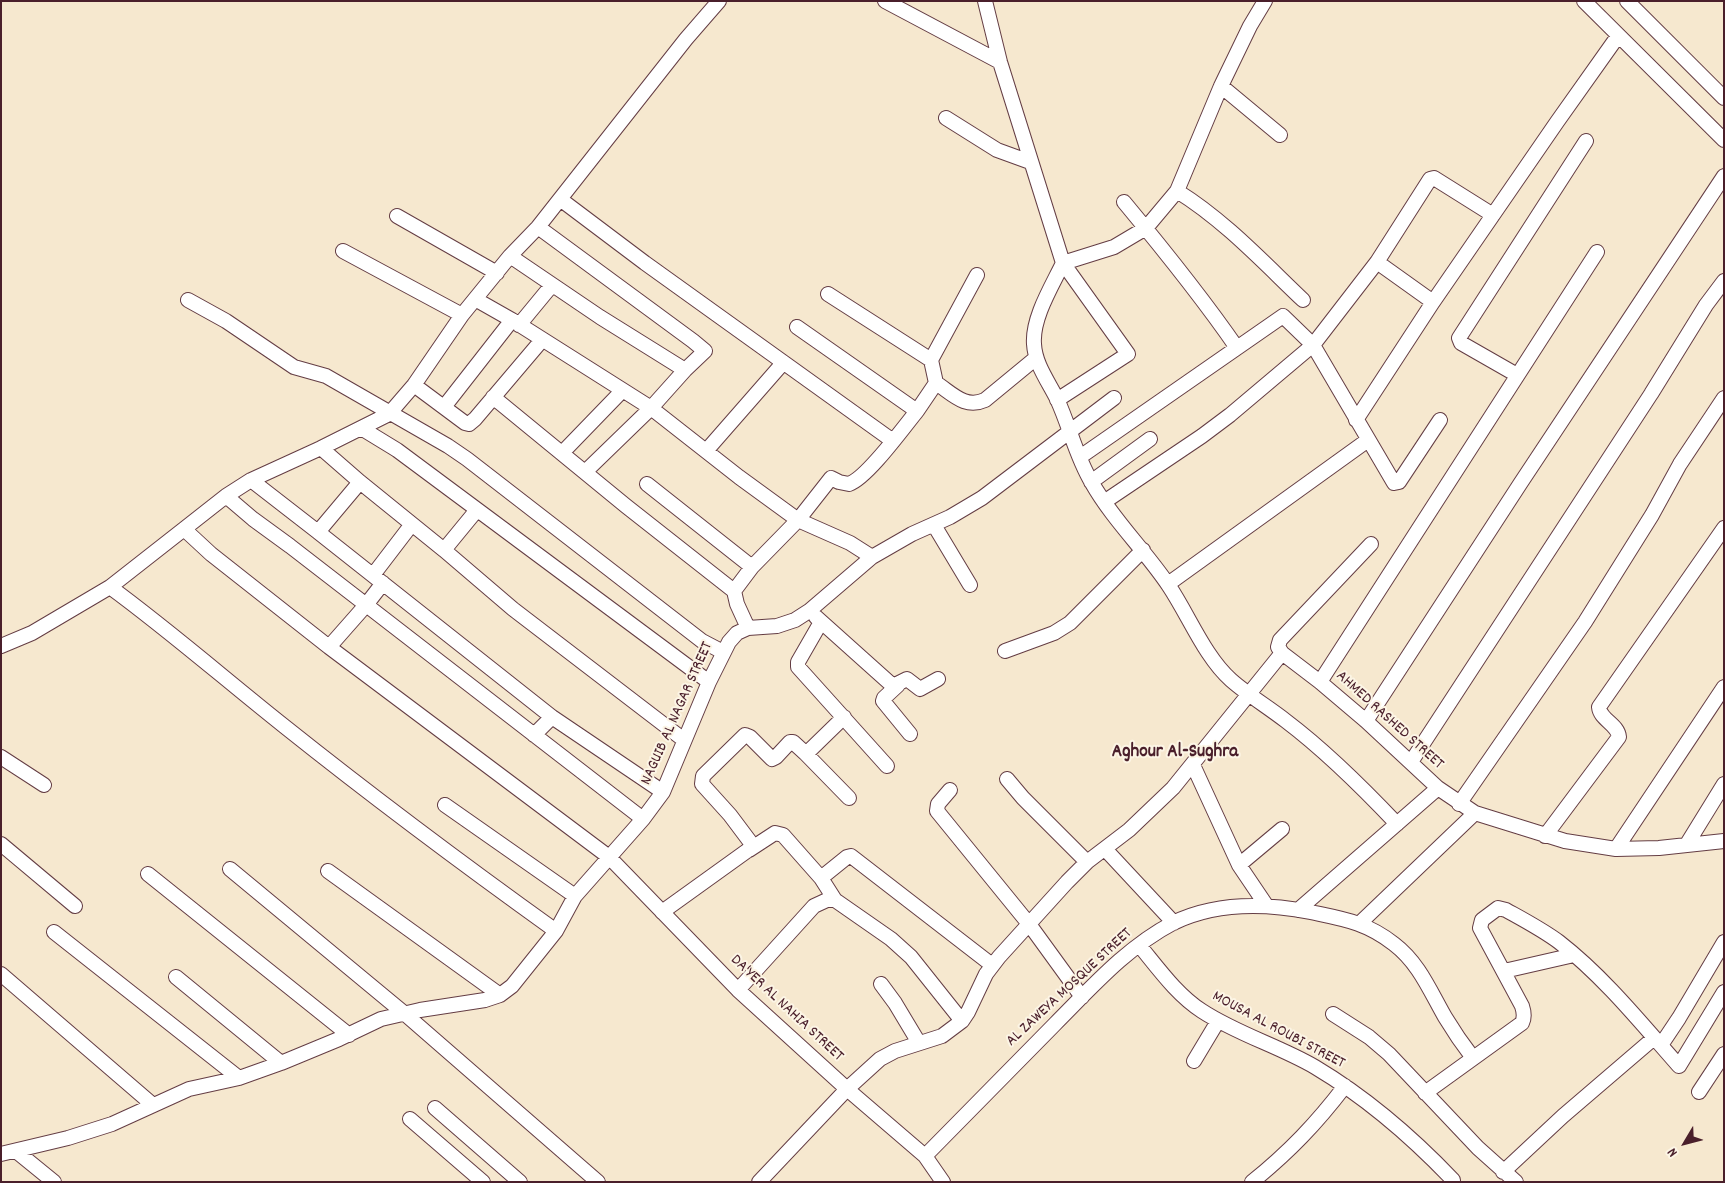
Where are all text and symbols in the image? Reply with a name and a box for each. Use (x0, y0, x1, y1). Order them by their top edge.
street label: NAGUIB AL NAGAR STREET (638, 639, 718, 789)
street label: AHMED RASHED STREET (1331, 667, 1447, 775)
district label: Aghour Al-Sughra (1112, 742, 1238, 764)
street label: AL ZAWEYA MOSQUE STREET (1003, 925, 1137, 1051)
street label: DA'YER AL NAHIA STREET (725, 952, 847, 1066)
street label: MOUSA AL ROUBI STREET (1208, 988, 1348, 1074)
north arrow (1660, 1118, 1710, 1168)
text: N (1663, 1143, 1683, 1161)

